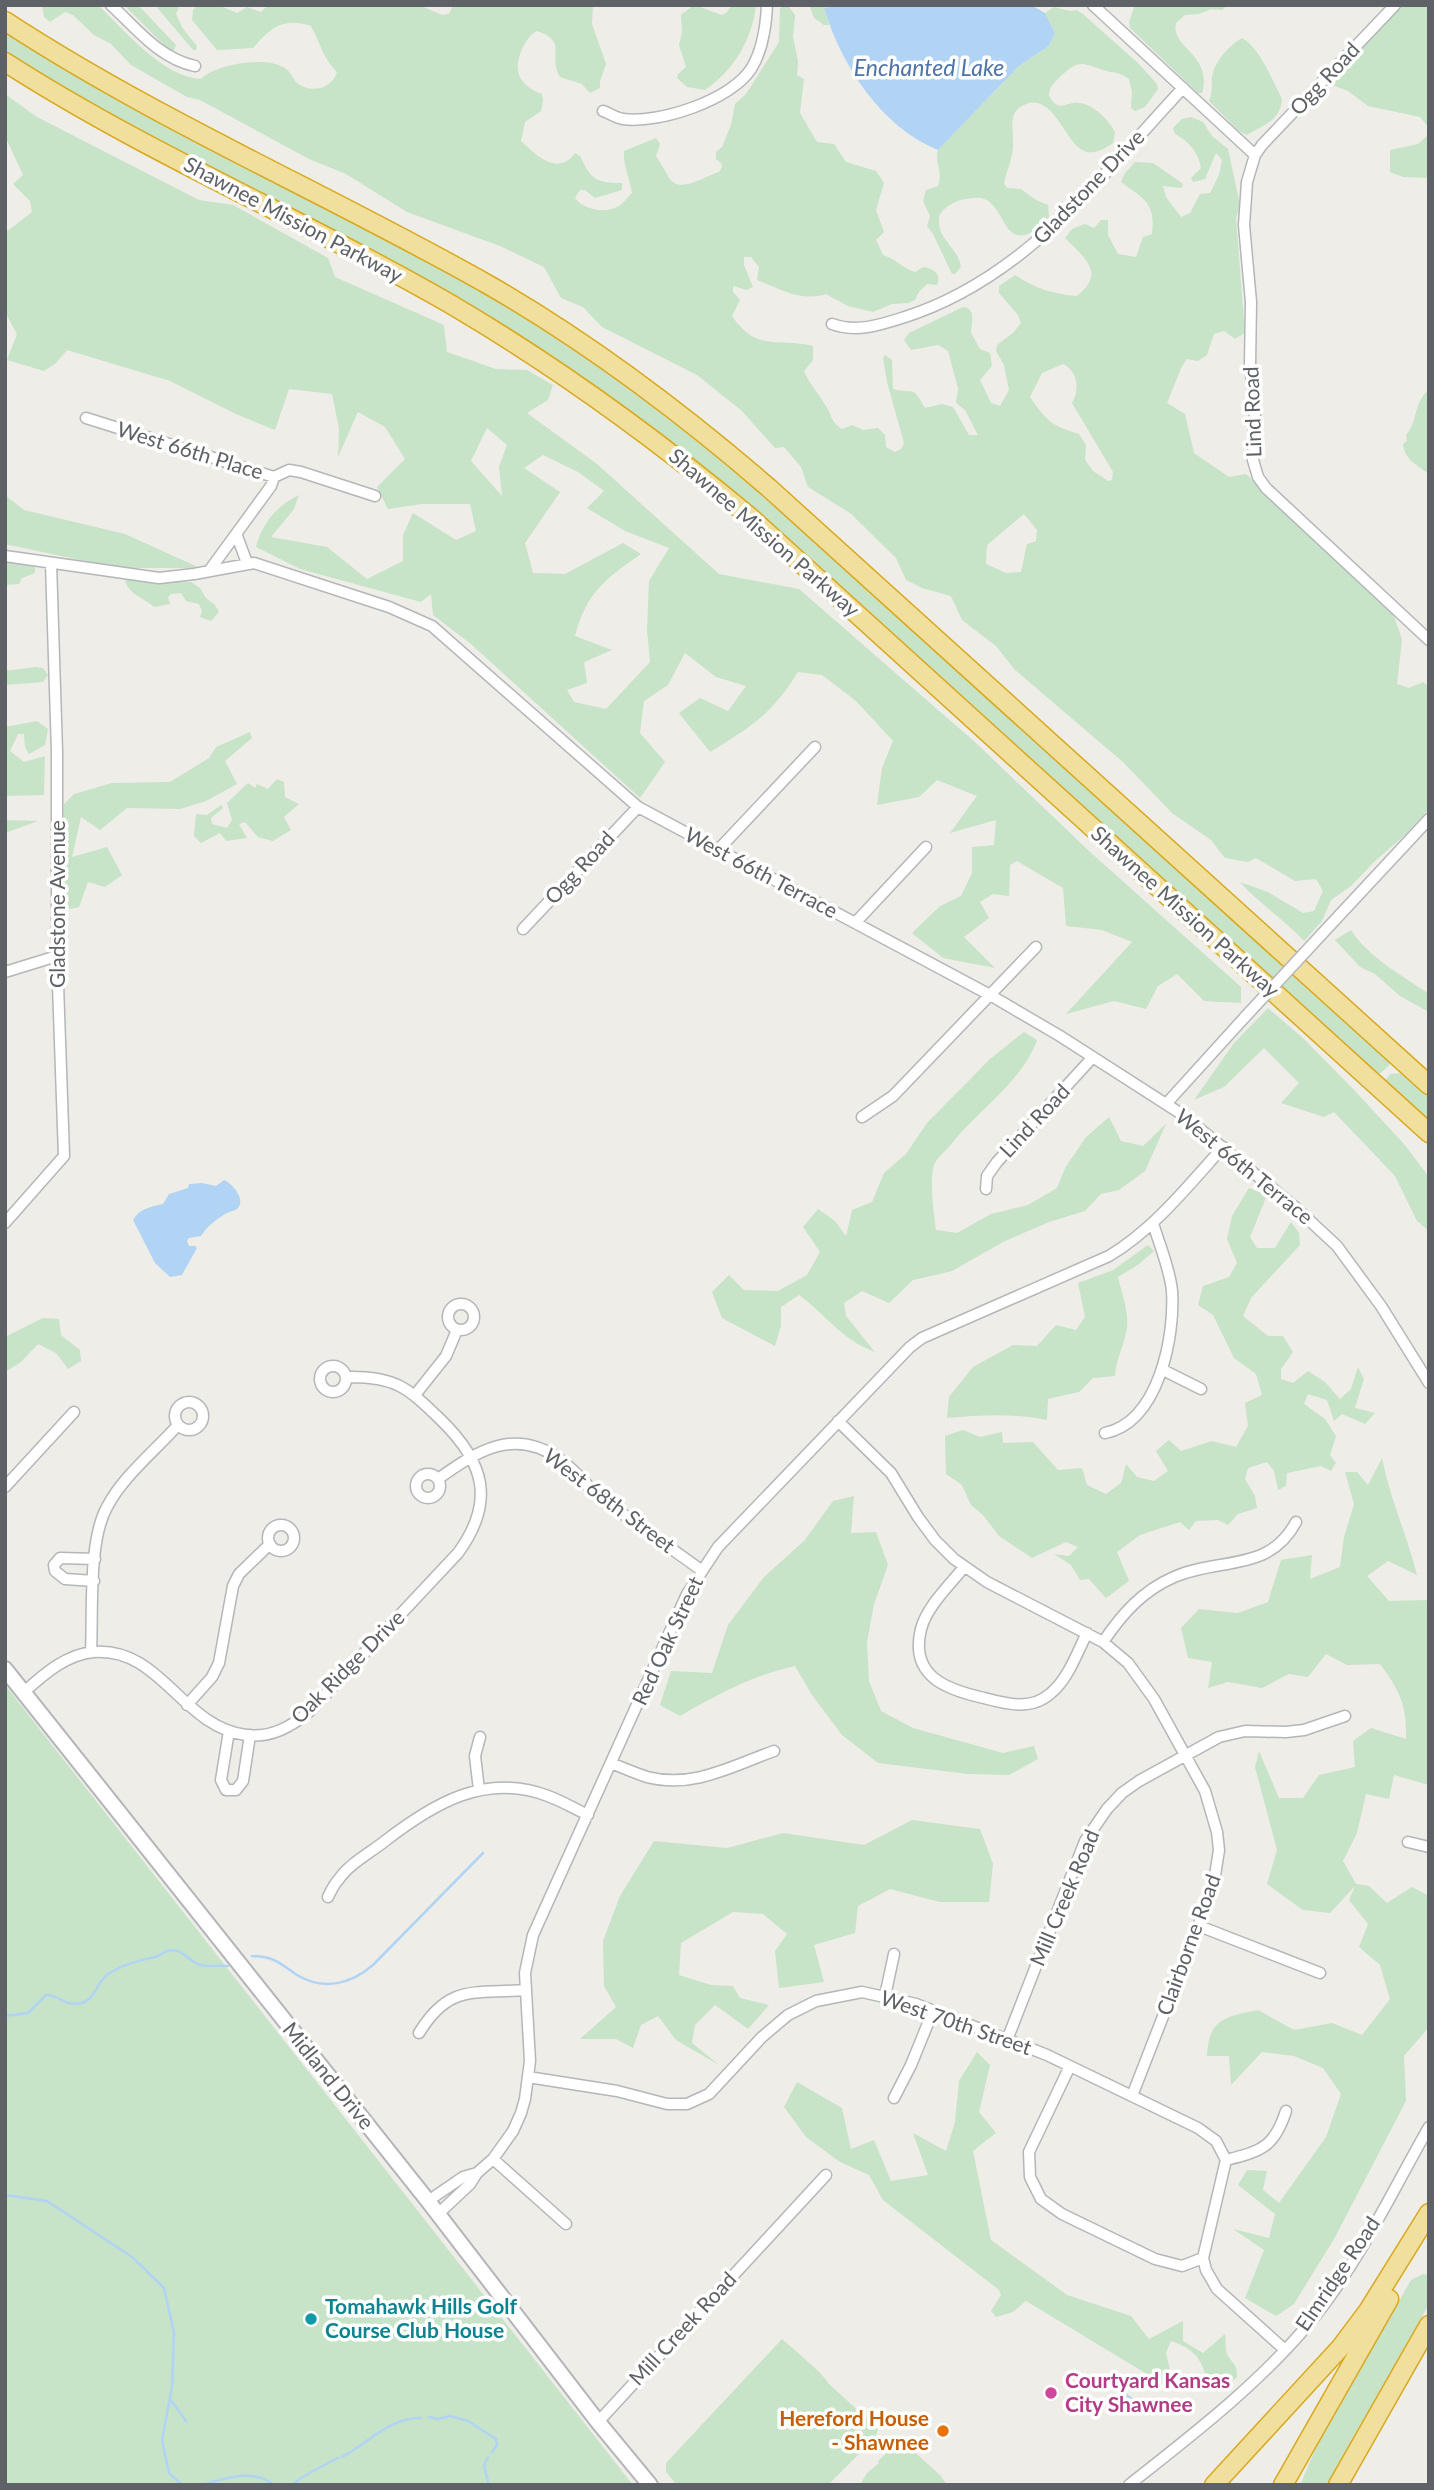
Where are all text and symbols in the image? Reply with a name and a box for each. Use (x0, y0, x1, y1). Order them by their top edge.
street label: Ogg Road (1284, 36, 1364, 120)
water label: Enchanted Lake (854, 53, 1004, 81)
street label: Gladstone Drive (1027, 124, 1149, 248)
street label: Shawnee Mission Parkway (180, 150, 407, 287)
street label: Lind Road (1237, 366, 1266, 458)
street label: West 66th Place (114, 415, 267, 484)
street label: Shawnee Mission Parkway (665, 442, 865, 621)
street label: Gladstone Avenue (44, 820, 69, 988)
street label: Shawnee Mission Parkway (1087, 820, 1285, 1002)
street label: West 66th Terrace (681, 821, 842, 922)
street label: Ogg Road (539, 825, 619, 909)
street label: Lind Road (994, 1078, 1074, 1162)
street label: West 66th Terrace (1171, 1103, 1319, 1229)
street label: West 68th Street (539, 1442, 681, 1558)
street label: Red Oak Street (626, 1572, 708, 1709)
street label: Oak Ridge Drive (285, 1604, 409, 1728)
street label: Mill Creek Road (1024, 1825, 1104, 1969)
street label: Clairborne Road (1151, 1871, 1225, 2018)
street label: West 70th Street (878, 1984, 1036, 2059)
street label: Midland Drive (278, 2016, 380, 2134)
street label: Elmridge Road (1289, 2211, 1384, 2335)
street label: Mill Creek Road (623, 2266, 741, 2390)
place label: Tomahawk Hills Golf Course Club House (325, 2293, 518, 2342)
marker: Tomahawk Hills Golf Course Club House (303, 2311, 319, 2327)
place label: Courtyard Kansas City Shawnee (1065, 2367, 1230, 2416)
marker: Courtyard Kansas City Shawnee (1043, 2385, 1059, 2401)
place label: Hereford House - Shawnee (779, 2405, 929, 2454)
marker: Hereford House - Shawnee (935, 2423, 951, 2439)

